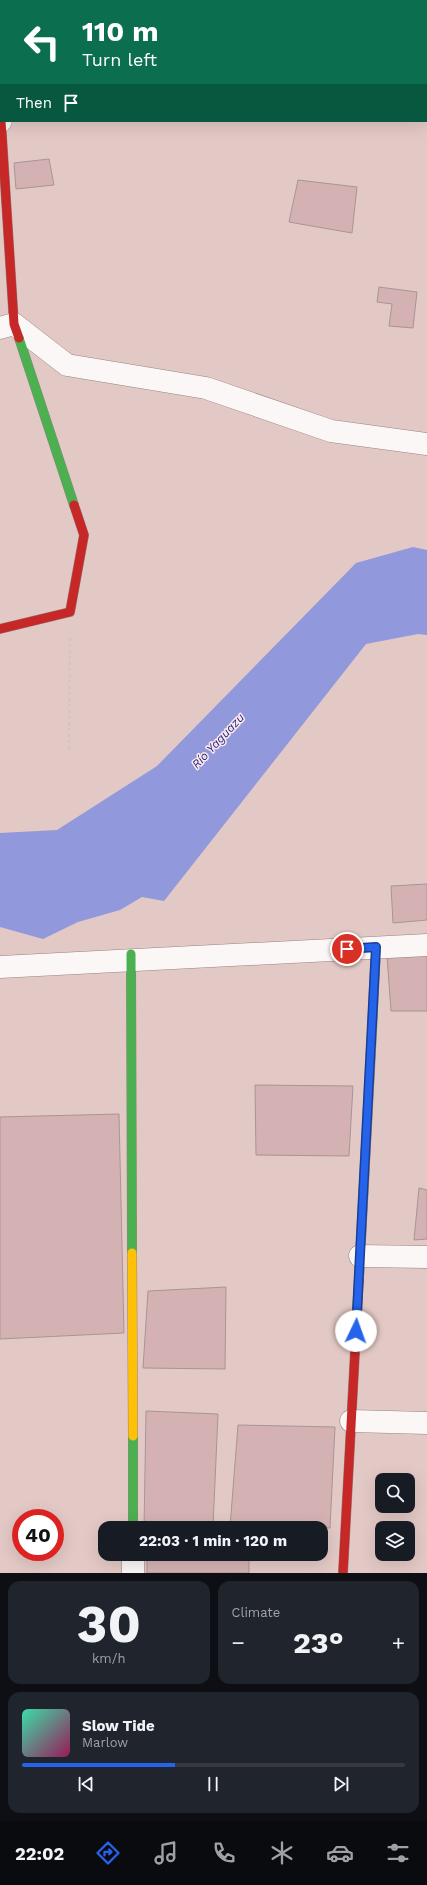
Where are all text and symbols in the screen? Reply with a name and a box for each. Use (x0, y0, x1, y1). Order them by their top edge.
text: 110 m (82, 15, 159, 48)
icon: left (16, 16, 68, 68)
text: Turn left (82, 49, 157, 70)
icon: arrive (60, 92, 82, 114)
text: Then (16, 94, 52, 112)
water label: Río Yaguazu (189, 711, 247, 771)
pin (330, 932, 364, 966)
icon: arrive (336, 938, 358, 960)
position arrow (335, 1310, 377, 1352)
map controls (375, 1473, 415, 1561)
button: search (375, 1473, 415, 1513)
speed limit sign: 40 (12, 1509, 64, 1561)
button: layers (375, 1521, 415, 1561)
text: 22:03 · 1 min · 120 m (139, 1532, 287, 1550)
text: 30 (77, 1594, 141, 1655)
text: Climate (232, 1605, 280, 1620)
text: 23° (293, 1625, 344, 1660)
text: − (232, 1630, 245, 1655)
text: + (392, 1630, 405, 1655)
text: km/h (92, 1651, 126, 1666)
text: Slow Tide (82, 1717, 155, 1735)
text: Marlow (82, 1735, 128, 1750)
icon: previous (75, 1773, 97, 1795)
icon: pause (202, 1773, 224, 1795)
icon: next (330, 1773, 352, 1795)
icon: directions (94, 1839, 122, 1867)
icon: music (152, 1839, 180, 1867)
icon: phone (210, 1839, 238, 1867)
icon: climate (268, 1839, 296, 1867)
icon: car (326, 1839, 354, 1867)
icon: filters (384, 1839, 412, 1867)
text: 22:02 (15, 1843, 64, 1864)

